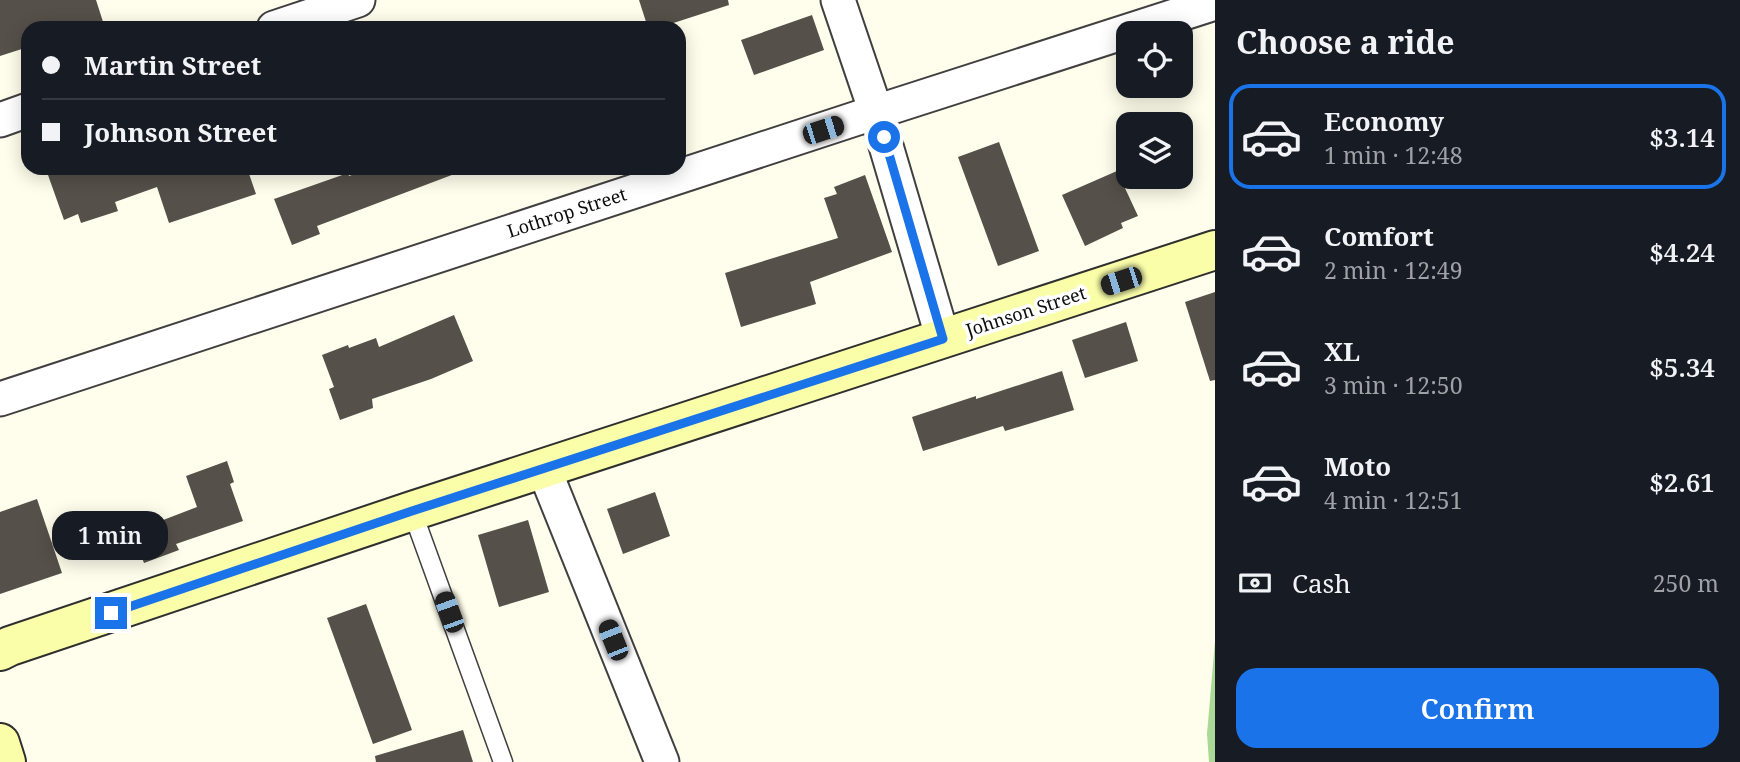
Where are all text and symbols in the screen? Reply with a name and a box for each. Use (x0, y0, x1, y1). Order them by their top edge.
text: Choose a ride (1236, 20, 1455, 63)
map controls (1116, 21, 1193, 189)
button: locate (1116, 21, 1193, 98)
text: Martin Street (84, 47, 261, 83)
text: Economy (1324, 103, 1444, 139)
icon: car (1240, 105, 1303, 168)
button: layers (1116, 112, 1193, 189)
text: Johnson Street (84, 114, 277, 150)
car (800, 114, 847, 146)
text: $3.14 (1649, 119, 1715, 155)
route start (868, 121, 900, 153)
text: 1 min · 12:48 (1324, 139, 1462, 171)
street label: Lothrop Street (504, 181, 629, 243)
text: Comfort (1324, 218, 1434, 254)
icon: car (1240, 220, 1303, 283)
text: $4.24 (1649, 234, 1715, 270)
text: 2 min · 12:49 (1324, 254, 1462, 286)
car (1098, 265, 1145, 297)
street label: Johnson Street (962, 280, 1089, 342)
text: XL (1324, 333, 1360, 369)
icon: car (1240, 335, 1303, 398)
text: $5.34 (1649, 349, 1715, 385)
text: 3 min · 12:50 (1324, 369, 1462, 401)
text: Moto (1324, 448, 1391, 484)
icon: car (1240, 450, 1303, 513)
text: $2.61 (1649, 464, 1715, 500)
text: 4 min · 12:51 (1324, 484, 1462, 516)
callout: 1 min (53, 512, 169, 560)
text: 1 min (78, 519, 142, 551)
icon: cash (1236, 564, 1274, 602)
text: Cash (1292, 565, 1351, 601)
text: 250 m (1653, 567, 1719, 599)
car (432, 589, 467, 635)
route end (95, 597, 127, 629)
car (596, 617, 631, 663)
button: Confirm (1236, 668, 1719, 748)

